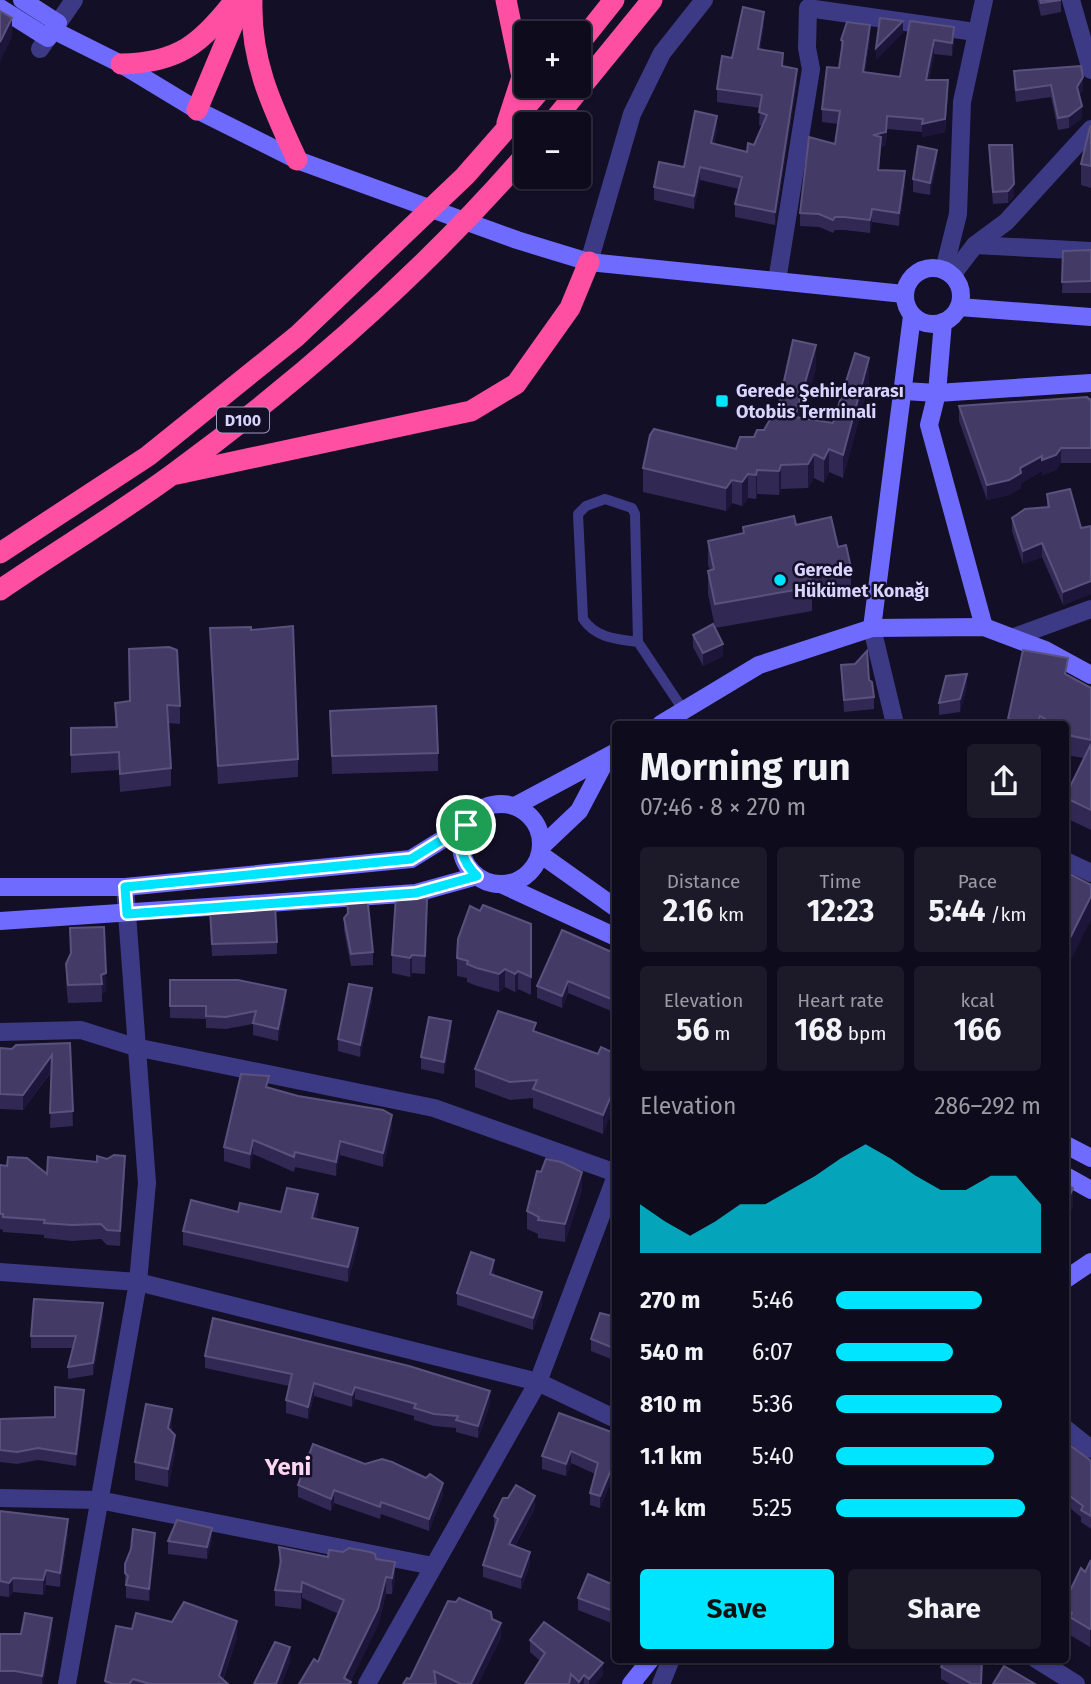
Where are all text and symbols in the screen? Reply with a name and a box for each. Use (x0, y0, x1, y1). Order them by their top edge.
map controls (514, 21, 591, 189)
button: + (514, 21, 591, 98)
button: − (514, 112, 591, 189)
place label: Gerede Şehirlerarası Otobüs Terminali (736, 380, 904, 423)
marker: Gerede Şehirlerarası Otobüs Terminali (714, 393, 730, 409)
road number: D100 (217, 408, 269, 432)
place label: Gerede Hükümet Konağı (794, 559, 929, 602)
marker: Gerede Hükümet Konağı (772, 572, 788, 588)
text: Morning run (640, 744, 851, 790)
button: share (967, 744, 1041, 818)
text: 07:46 · 8 × 270 m (640, 793, 806, 821)
pin (436, 795, 496, 855)
icon: arrive (447, 806, 485, 844)
text: Distance (667, 870, 740, 893)
text: Time (820, 870, 861, 893)
text: Pace (958, 870, 997, 893)
text: 2.16 (663, 893, 713, 929)
text: 12:23 (807, 893, 874, 929)
text: 5:44 (929, 893, 986, 929)
text: km (713, 903, 744, 926)
text: /km (986, 903, 1026, 926)
text: Elevation (664, 989, 743, 1012)
text: Heart rate (797, 989, 884, 1012)
text: kcal (960, 989, 995, 1012)
text: 56 (676, 1012, 709, 1048)
text: 168 (794, 1012, 843, 1048)
text: 166 (954, 1012, 1001, 1048)
text: m (709, 1022, 731, 1045)
text: bpm (843, 1022, 887, 1045)
text: Elevation (640, 1092, 736, 1120)
text: 286–292 m (934, 1092, 1041, 1120)
text: 270 m (640, 1286, 701, 1314)
text: 5:46 (752, 1286, 793, 1314)
text: 540 m (640, 1338, 704, 1366)
text: 6:07 (752, 1338, 792, 1366)
text: 810 m (640, 1390, 702, 1418)
text: 5:36 (752, 1390, 793, 1418)
text: 1.1 km (640, 1442, 702, 1470)
text: 5:40 (752, 1442, 794, 1470)
district label: Yeni (264, 1453, 311, 1481)
text: 1.4 km (640, 1494, 706, 1522)
text: 5:25 (752, 1494, 792, 1522)
button: Save (640, 1569, 834, 1649)
button: Share (848, 1569, 1041, 1649)

